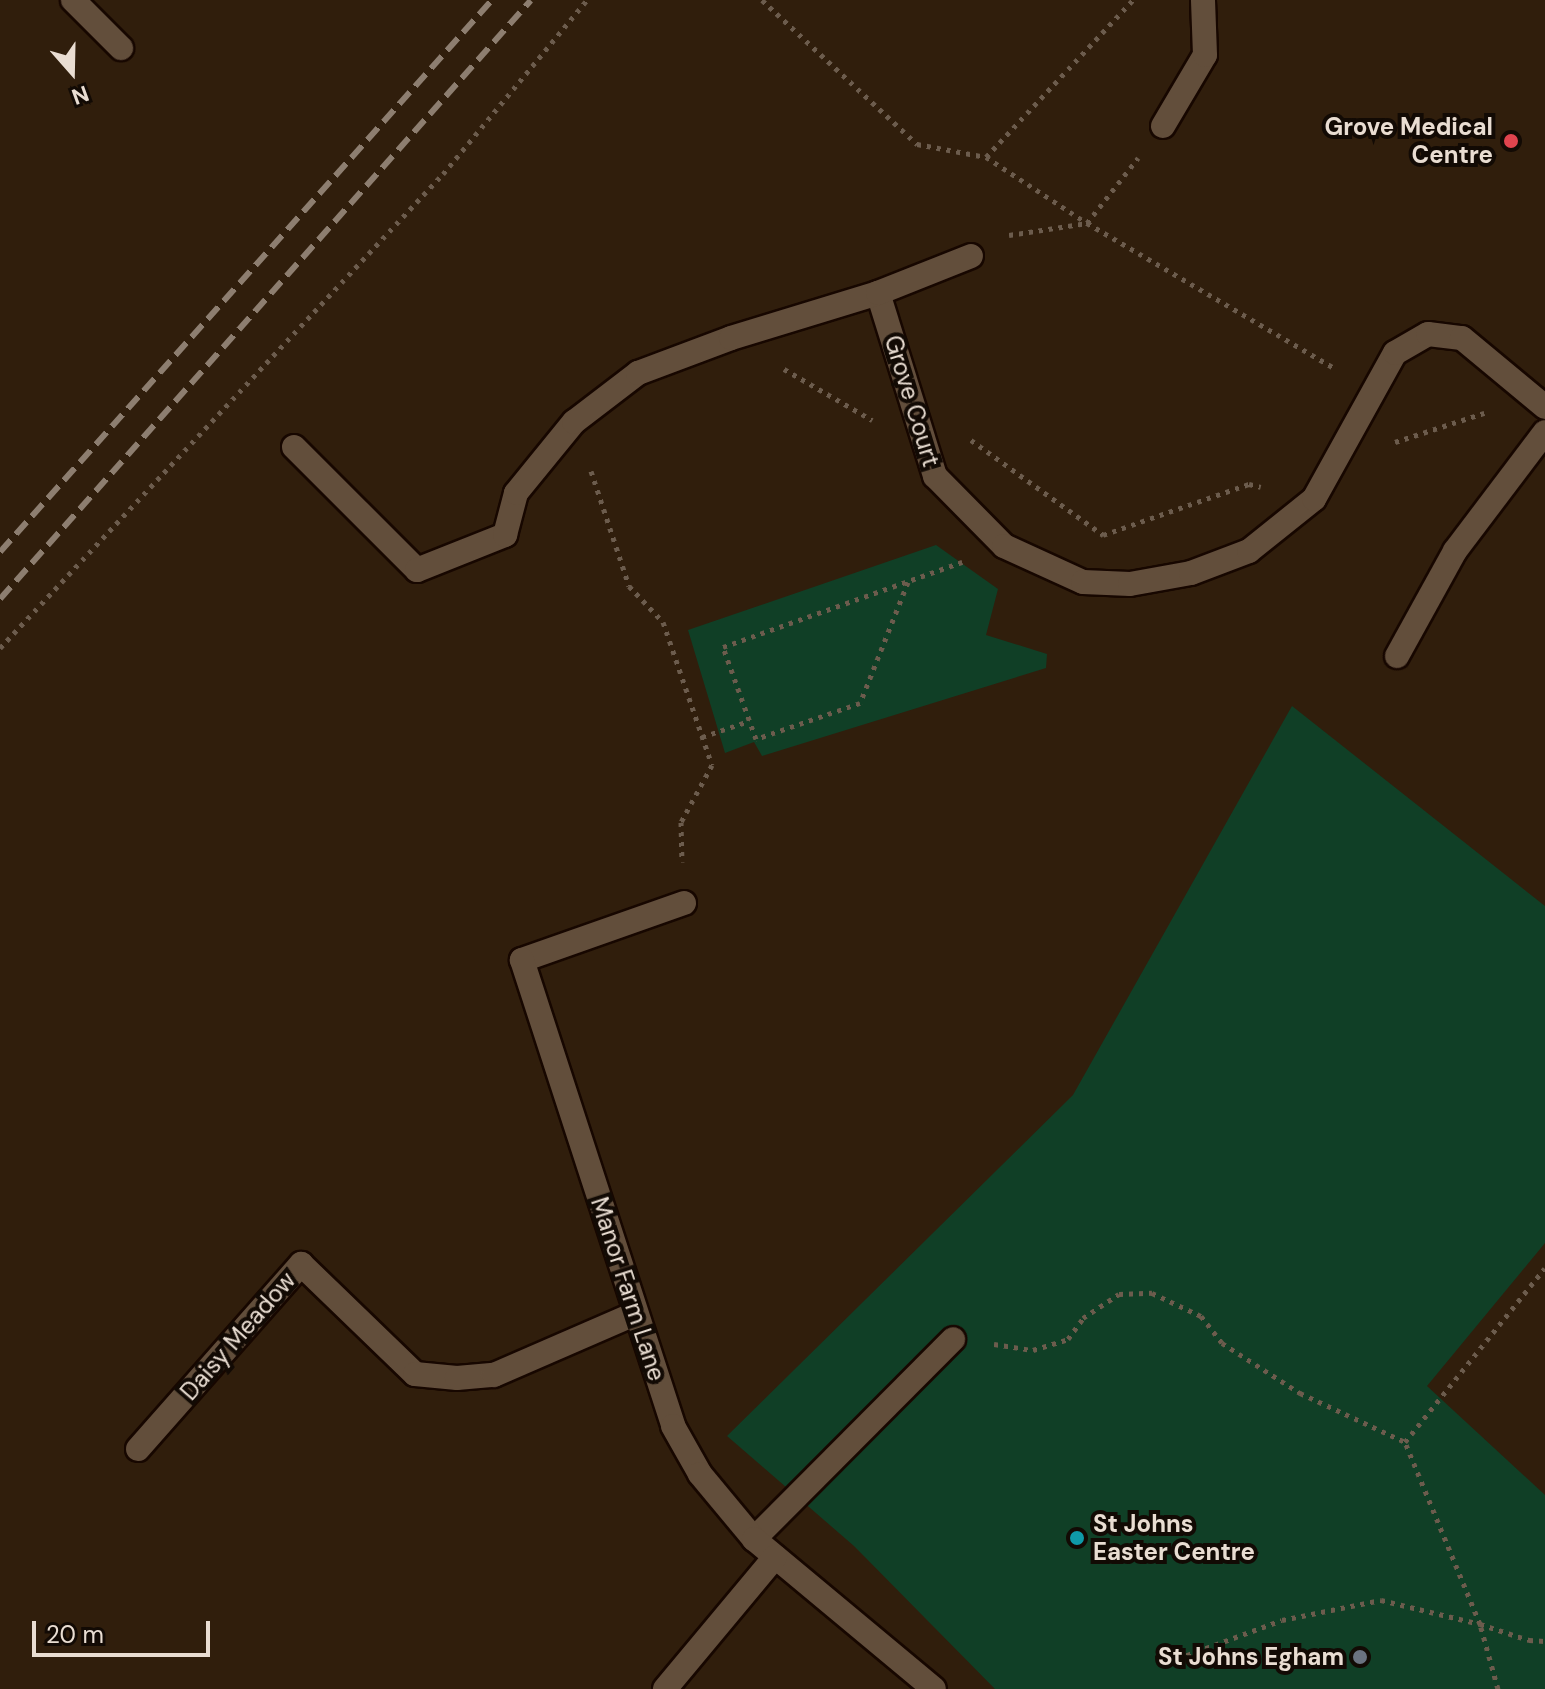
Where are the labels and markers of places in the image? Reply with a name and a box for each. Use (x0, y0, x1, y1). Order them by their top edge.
place label: Grove Medical Centre (1324, 113, 1493, 169)
marker: Grove Medical Centre (1500, 130, 1522, 152)
place label: St Johns Easter Centre (1093, 1510, 1255, 1566)
marker: St Johns Easter Centre (1068, 1529, 1086, 1547)
place label: St Johns Egham (1158, 1643, 1344, 1671)
marker: St Johns Egham (1351, 1648, 1369, 1666)

